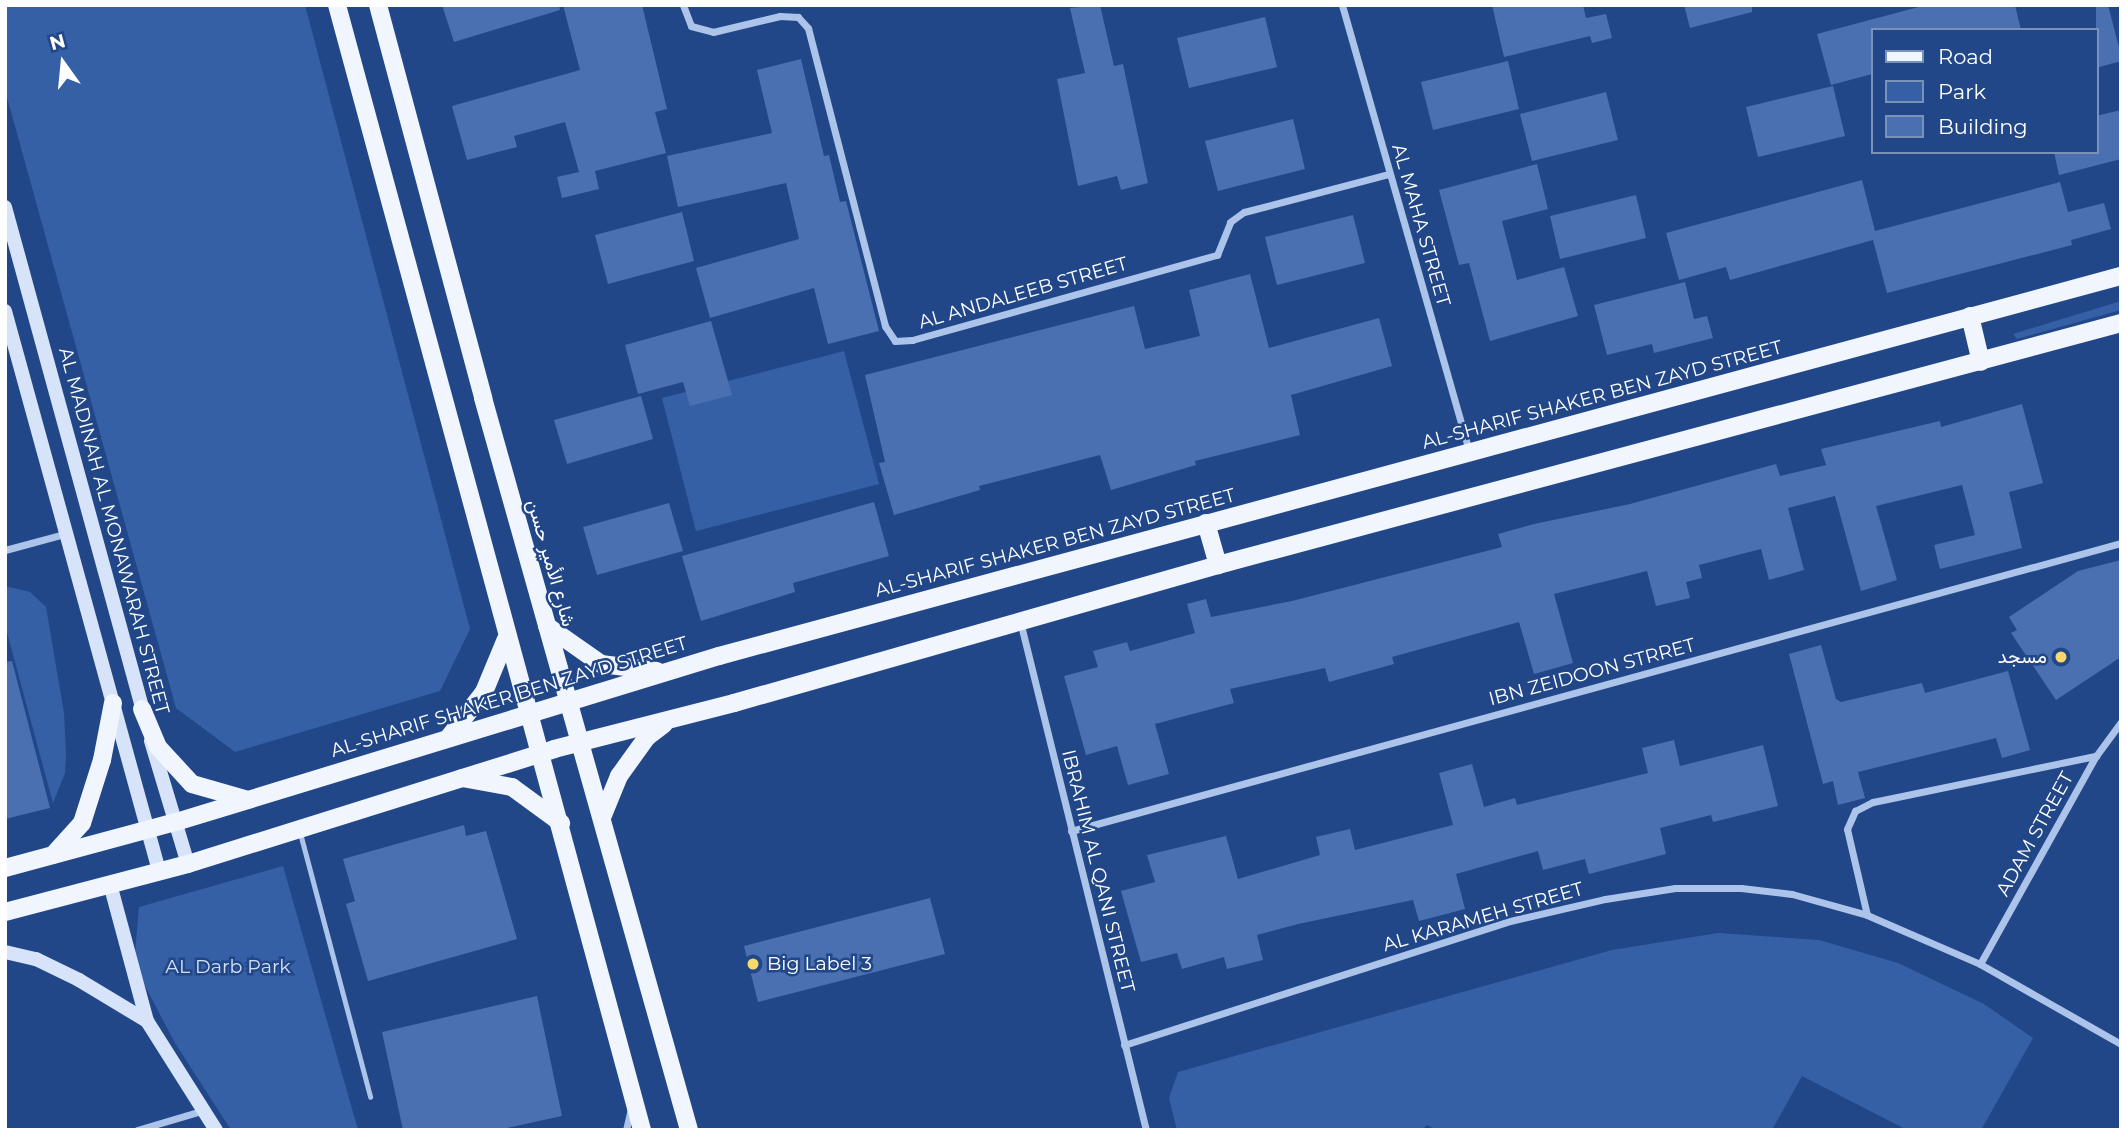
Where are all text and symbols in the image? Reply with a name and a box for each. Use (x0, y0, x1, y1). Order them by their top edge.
north arrow (28, 28, 98, 98)
legend (1870, 28, 2098, 154)
text: N (47, 29, 68, 55)
text: Road (1938, 44, 1993, 69)
text: Park (1938, 79, 1986, 104)
text: Building (1938, 114, 2028, 139)
street label: AL MAHA STREET (1387, 141, 1455, 309)
street label: AL ANDALEEB STREET (916, 252, 1130, 334)
street label: AL-SHARIF SHAKER BEN ZAYD STREET (1419, 336, 1785, 454)
street label: AL MADINAH AL MONAWARAH STREET (54, 345, 174, 717)
street label: AL-SHARIF SHAKER BEN ZAYD STREET (872, 484, 1238, 602)
street label: شارع الأمير حسن (522, 497, 580, 629)
street label: AL-SHARIF SHAKER BEN ZAYD STREET (328, 632, 690, 762)
street label: IBN ZEIDOON STRRET (1486, 633, 1698, 711)
place label: مسجد (1998, 646, 2047, 668)
marker: مسجد (2053, 649, 2069, 665)
street label: IBRAHIM AL QANI STREET (1057, 747, 1139, 995)
street label: ADAM STREET (1991, 768, 2079, 900)
street label: AL KARAMEH STREET (1380, 877, 1586, 957)
place label: Big Label 3 (767, 953, 872, 975)
park label: AL Darb Park (165, 956, 291, 978)
marker: Big Label 3 (745, 956, 761, 972)

